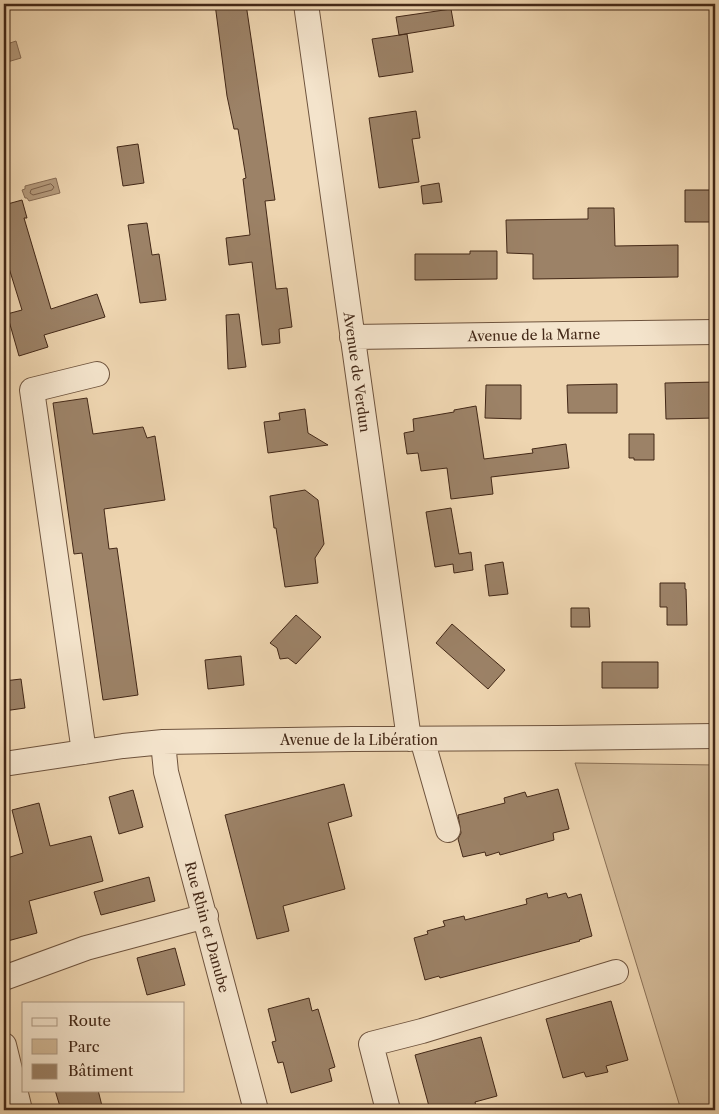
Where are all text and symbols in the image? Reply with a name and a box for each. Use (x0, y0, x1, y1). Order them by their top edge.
street label: Avenue de Verdun (340, 310, 374, 434)
street label: Avenue de la Marne (467, 325, 601, 345)
street label: Avenue de la Libération (279, 731, 438, 749)
street label: Rue Rhin et Danube (181, 859, 233, 995)
legend (22, 1002, 185, 1092)
text: Route (68, 1011, 111, 1030)
text: Parc (68, 1037, 100, 1056)
text: Bâtiment (68, 1061, 134, 1080)

